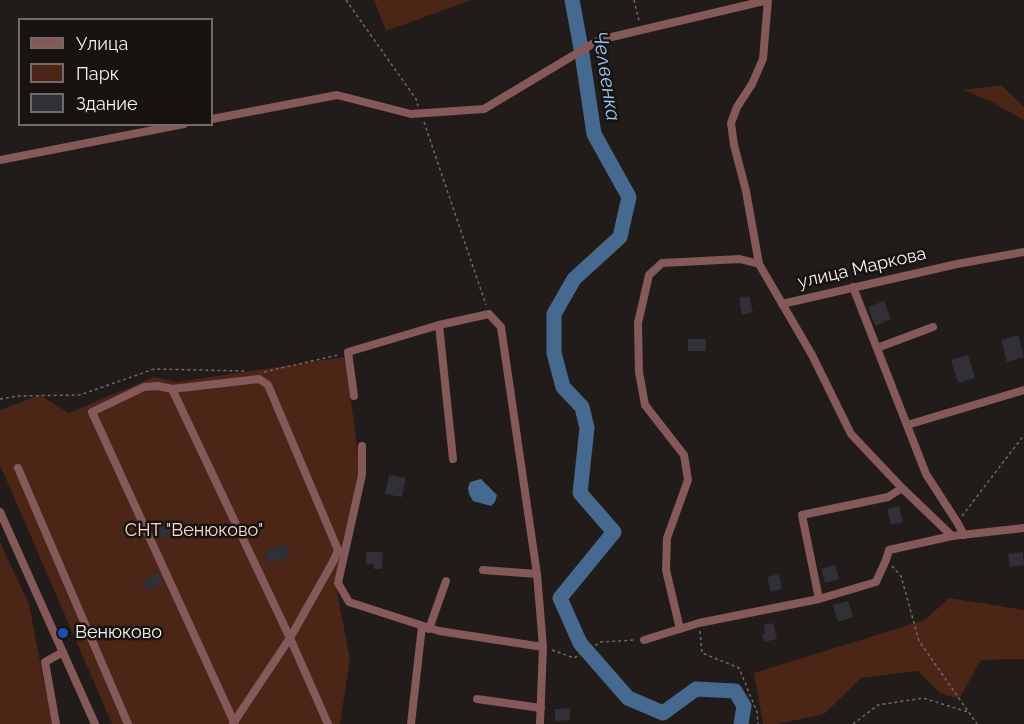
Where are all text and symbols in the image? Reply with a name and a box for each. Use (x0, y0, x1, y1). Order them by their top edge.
legend (18, 18, 213, 126)
water label: Челвенка (587, 29, 625, 123)
text: Улица (76, 33, 128, 54)
text: Парк (76, 63, 119, 84)
text: Здание (76, 93, 138, 114)
street label: улица Маркова (796, 243, 928, 293)
park label: СНТ "Венюково" (125, 520, 263, 542)
place label: Венюково (75, 622, 162, 644)
marker: Венюково (56, 626, 70, 640)

